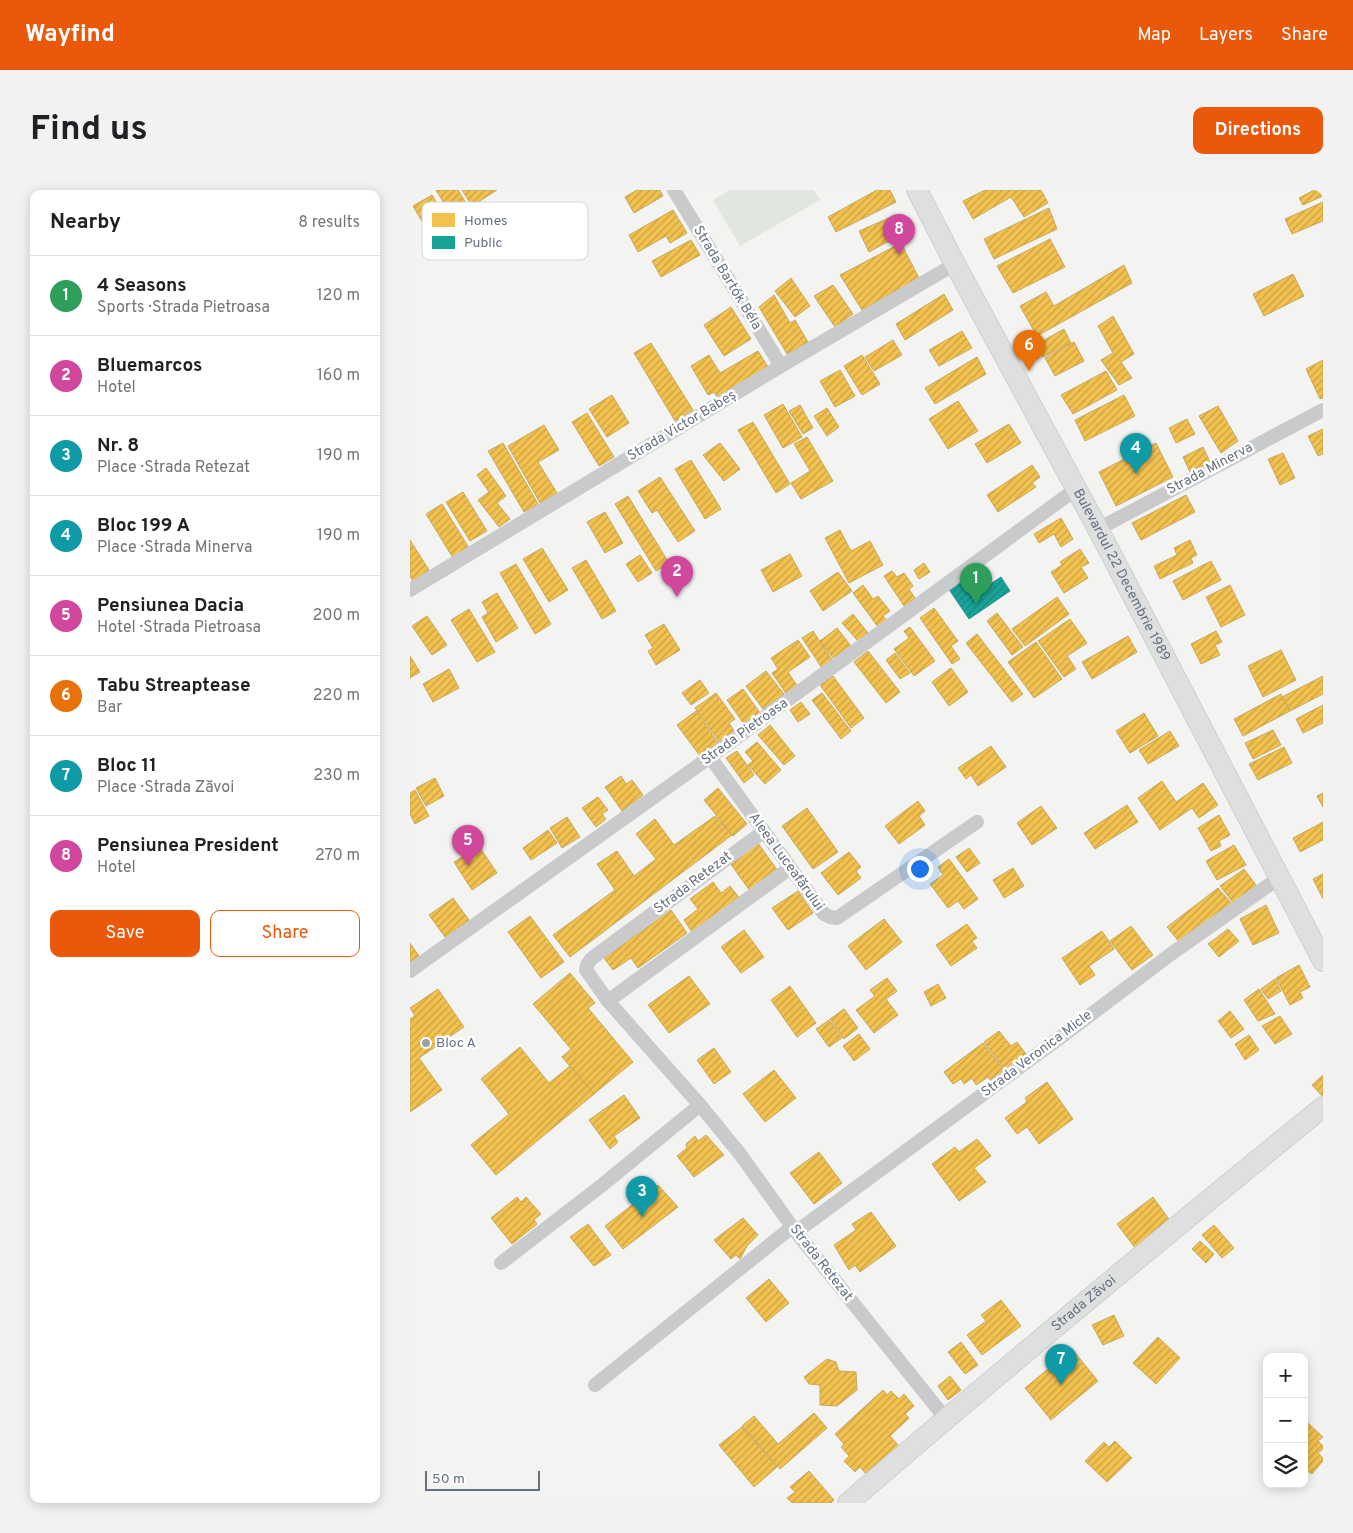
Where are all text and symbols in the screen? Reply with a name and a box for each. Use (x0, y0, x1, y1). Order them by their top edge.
text: Wayfind (25, 20, 115, 50)
text: Map (1137, 24, 1171, 47)
text: Layers (1199, 24, 1253, 47)
text: Share (1281, 24, 1328, 47)
button: Directions (1193, 107, 1323, 154)
text: Find us (30, 108, 148, 152)
legend (422, 202, 588, 260)
text: Nearby (50, 209, 121, 236)
text: 8 results (298, 213, 360, 233)
text: Homes (464, 213, 508, 230)
pin: 8 (883, 214, 915, 255)
street label: Strada Bartók Béla (689, 223, 765, 333)
text: Public (464, 235, 503, 252)
text: 4 Seasons (97, 274, 187, 298)
text: 1 (63, 286, 69, 306)
text: 120 m (317, 286, 360, 306)
text: Sports · Strada Pietroasa (97, 298, 270, 318)
pin: 6 (1013, 330, 1045, 371)
text: Bluemarcos (97, 354, 202, 378)
text: 2 (61, 366, 71, 386)
text: 160 m (317, 366, 360, 386)
text: Hotel (97, 378, 136, 398)
street label: Strada Victor Babeș (625, 387, 739, 465)
pin: 4 (1120, 433, 1152, 474)
text: Nr. 8 (97, 434, 139, 458)
street label: Strada Minerva (1164, 439, 1256, 499)
text: 3 (61, 446, 71, 466)
text: 190 m (317, 446, 360, 466)
text: Place · Strada Retezat (97, 458, 250, 478)
street label: Bulevardul 22 Decembrie 1989 (1069, 486, 1174, 664)
text: Bloc 199 A (97, 514, 190, 538)
text: 4 (61, 526, 71, 546)
text: 190 m (317, 526, 360, 546)
text: Place · Strada Minerva (97, 538, 252, 558)
pin: 2 (661, 556, 693, 597)
pin: 1 (960, 563, 992, 604)
text: Pensiunea Dacia (97, 594, 244, 618)
text: 5 (61, 606, 71, 626)
text: 200 m (312, 606, 360, 626)
text: Hotel · Strada Pietroasa (97, 618, 261, 638)
text: Tabu Streaptease (97, 674, 251, 698)
text: 6 (61, 686, 71, 706)
text: 220 m (313, 686, 360, 706)
street label: Strada Pietroasa (698, 695, 792, 769)
text: Bar (97, 698, 123, 718)
text: Bloc 11 (97, 754, 157, 778)
text: 7 (62, 766, 70, 786)
text: 230 m (313, 766, 360, 786)
text: Place · Strada Zăvoi (97, 778, 234, 798)
street label: Aleea Luceafărului (745, 810, 827, 914)
pin: 5 (452, 825, 484, 866)
text: Pensiunea President (97, 834, 279, 858)
text: 8 (61, 846, 71, 866)
text: 270 m (315, 846, 360, 866)
street label: Strada Retezat (651, 848, 735, 918)
your location (907, 856, 933, 882)
text: Hotel (97, 858, 136, 878)
button: Save (50, 910, 200, 957)
button: Share (210, 910, 360, 957)
street label: Strada Veronica Micle (978, 1007, 1096, 1101)
place label: Bloc A (436, 1035, 476, 1052)
marker: Bloc A (420, 1037, 432, 1049)
pin: 3 (626, 1176, 658, 1217)
street label: Strada Retezat (786, 1221, 856, 1305)
street label: Strada Zăvoi (1048, 1272, 1120, 1335)
pin: 7 (1045, 1344, 1077, 1385)
map controls (1263, 1353, 1308, 1488)
button: + (1263, 1353, 1308, 1398)
button: − (1263, 1398, 1308, 1443)
button: layers (1263, 1443, 1308, 1488)
scale bar (425, 1468, 540, 1491)
text: 50 m (432, 1471, 465, 1488)

